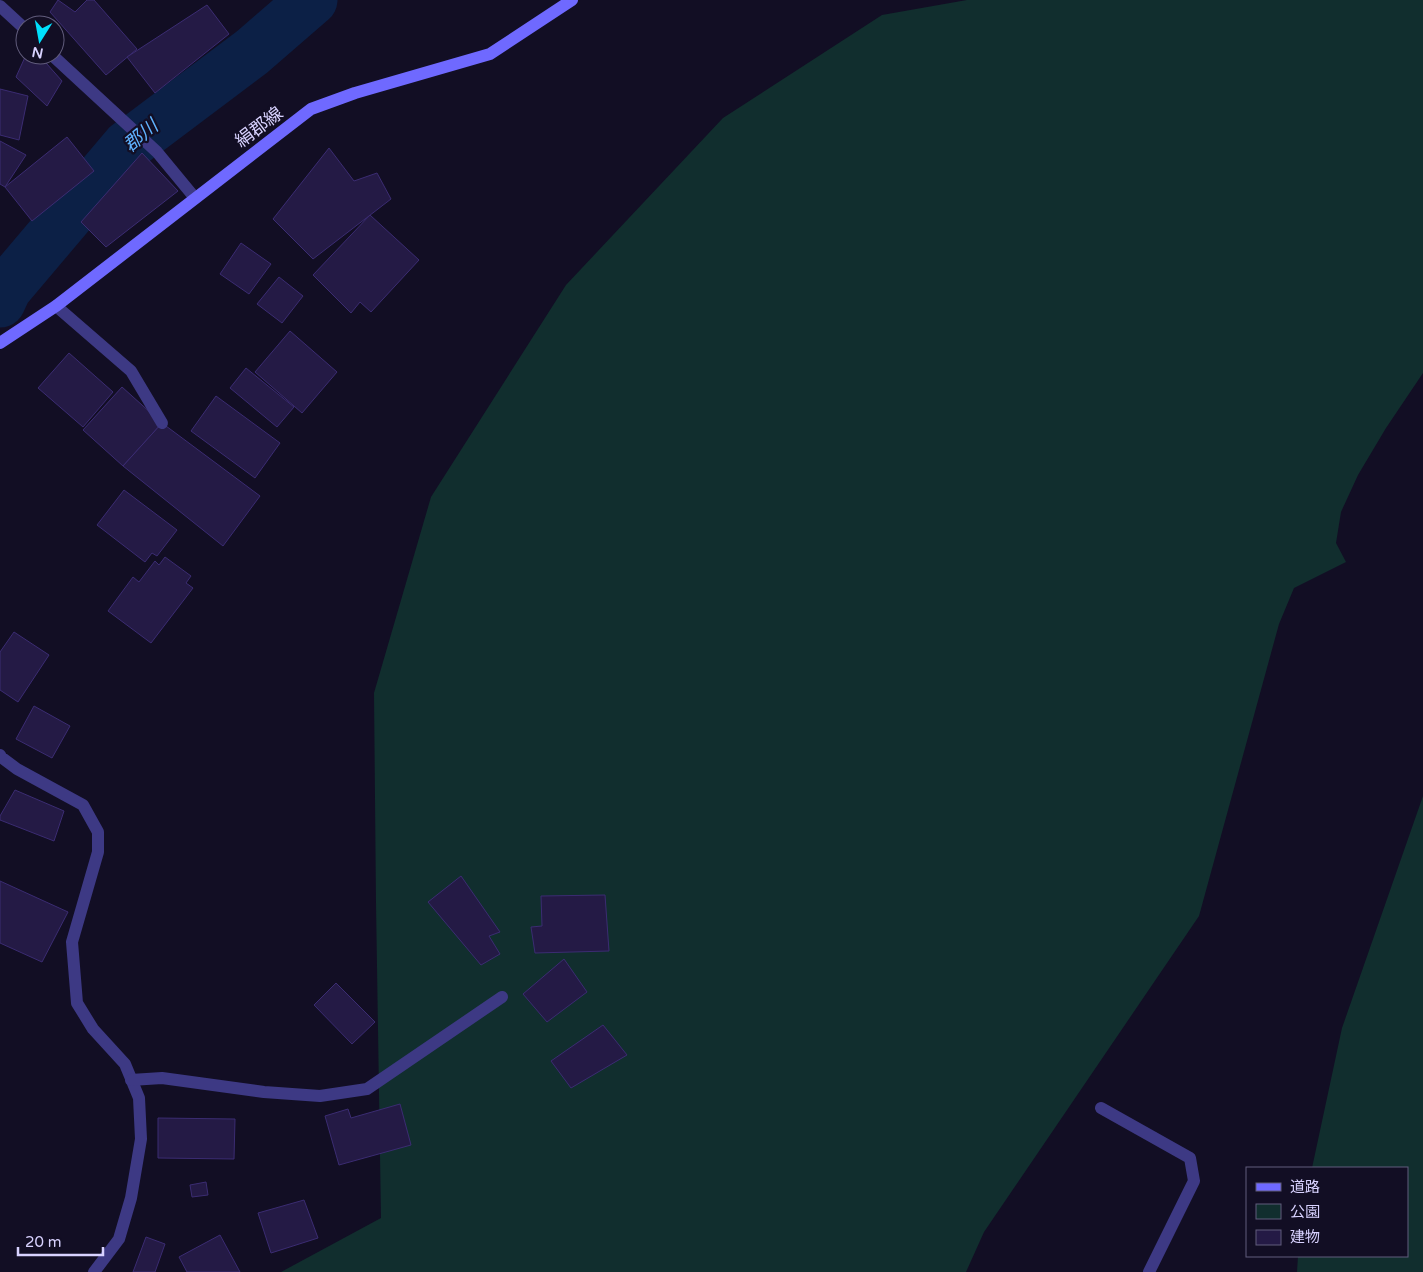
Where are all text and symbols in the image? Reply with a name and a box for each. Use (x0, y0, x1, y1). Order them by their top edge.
north arrow (15, 15, 65, 65)
text: N (30, 43, 45, 62)
street label: 絹郡線 (231, 102, 287, 152)
water label: 郡川 (119, 114, 164, 157)
legend (1246, 1167, 1408, 1257)
text: 道路 (1290, 1178, 1320, 1196)
text: 公園 (1290, 1203, 1320, 1221)
scale bar (18, 1224, 102, 1256)
text: 建物 (1290, 1228, 1320, 1246)
text: 20 m (25, 1233, 62, 1251)

